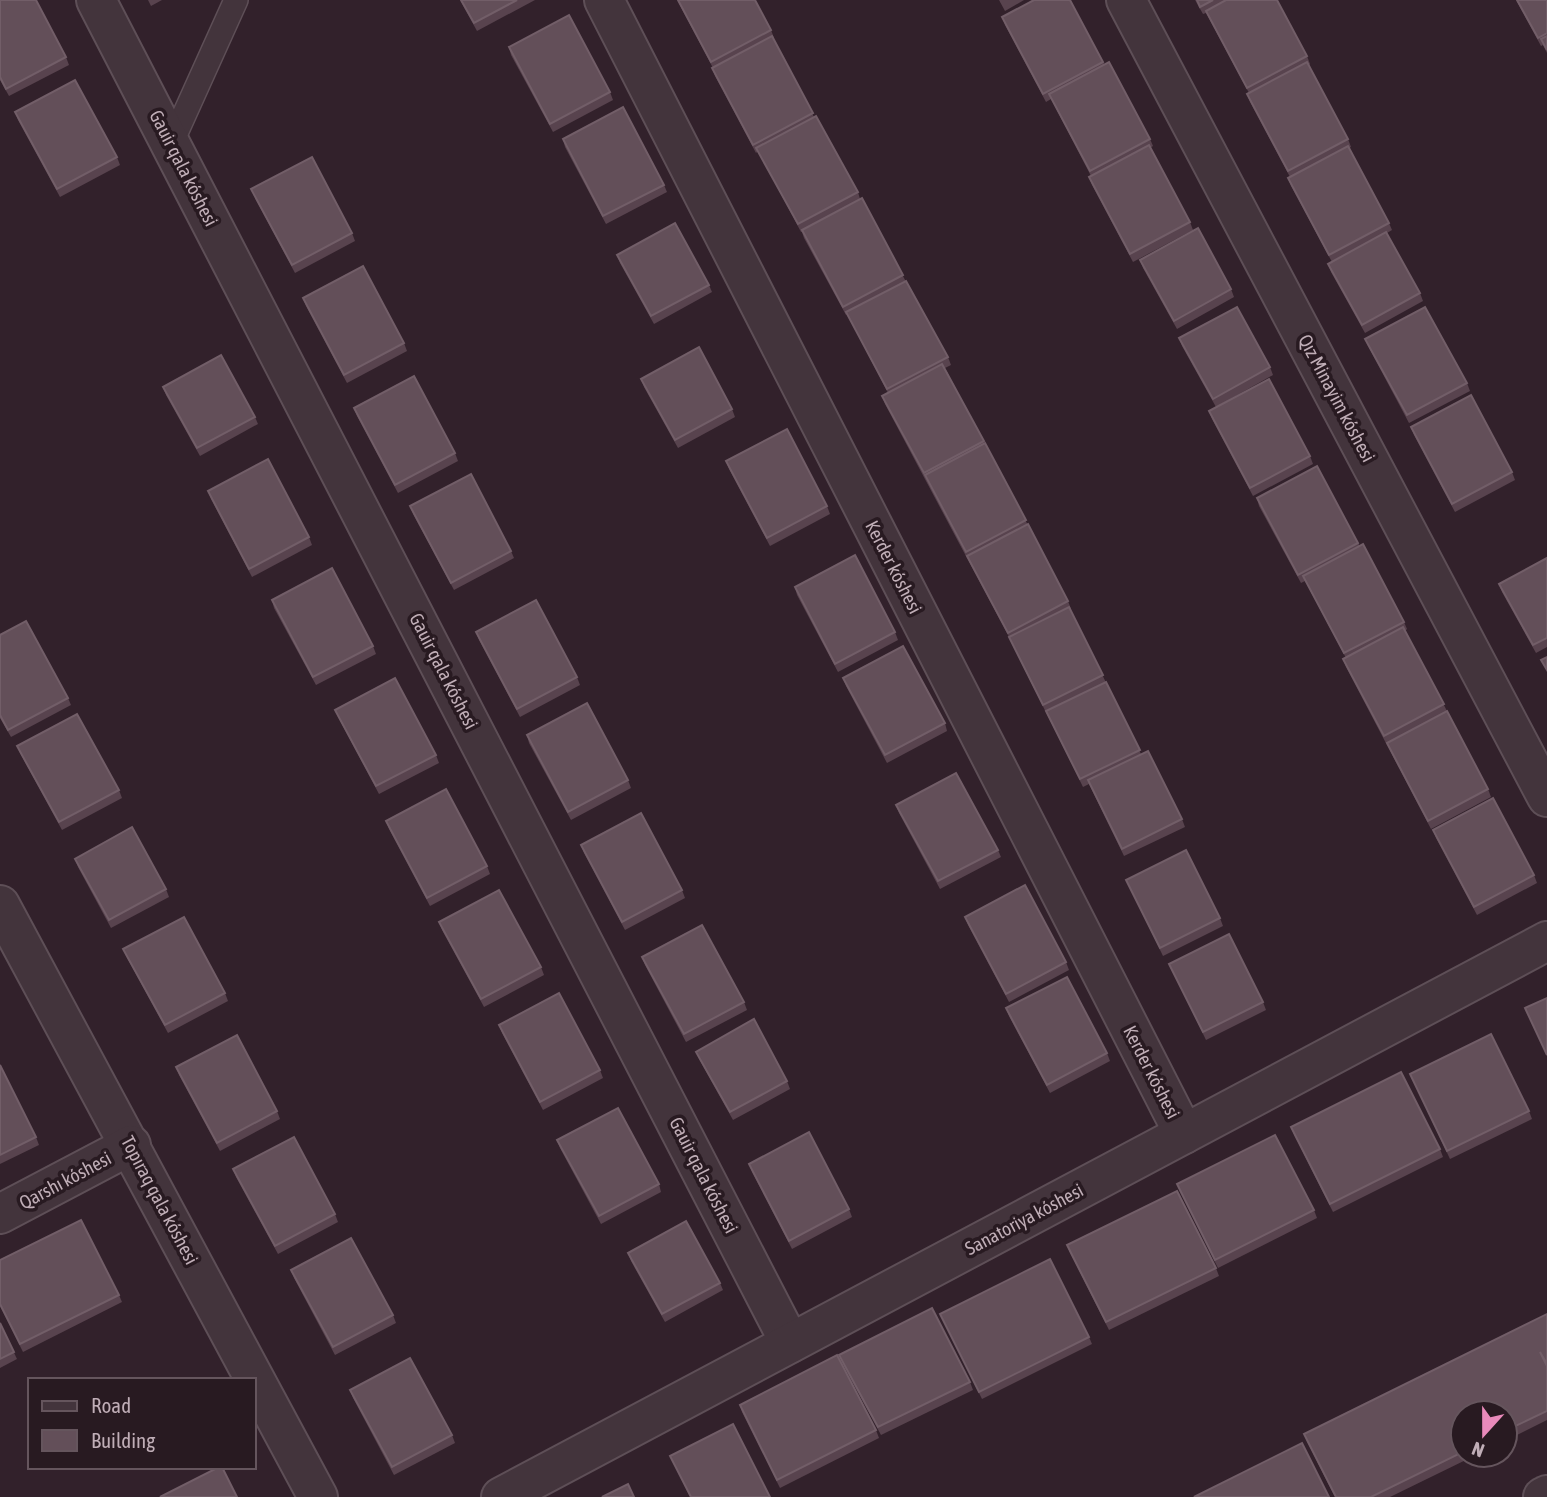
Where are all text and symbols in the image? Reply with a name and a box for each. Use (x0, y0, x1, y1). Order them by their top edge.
street label: Gauir qala kóshesi (145, 106, 223, 230)
street label: Qız Minayim kóshesi (1294, 331, 1380, 465)
street label: Kerder kóshesi (861, 517, 927, 617)
street label: Gauir qala kóshesi (405, 609, 483, 733)
street label: Kerder kóshesi (1119, 1022, 1185, 1122)
street label: Gauir qala kóshesi (665, 1113, 743, 1237)
street label: Topıraq qala kóshesi (117, 1132, 203, 1268)
street label: Qarshı kóshesi (15, 1147, 115, 1213)
street label: Sanatoriya kóshesi (961, 1179, 1087, 1259)
legend (28, 1378, 256, 1469)
text: Road (91, 1393, 131, 1417)
north arrow (1449, 1399, 1519, 1469)
text: Building (91, 1428, 155, 1452)
text: N (1469, 1438, 1487, 1462)

